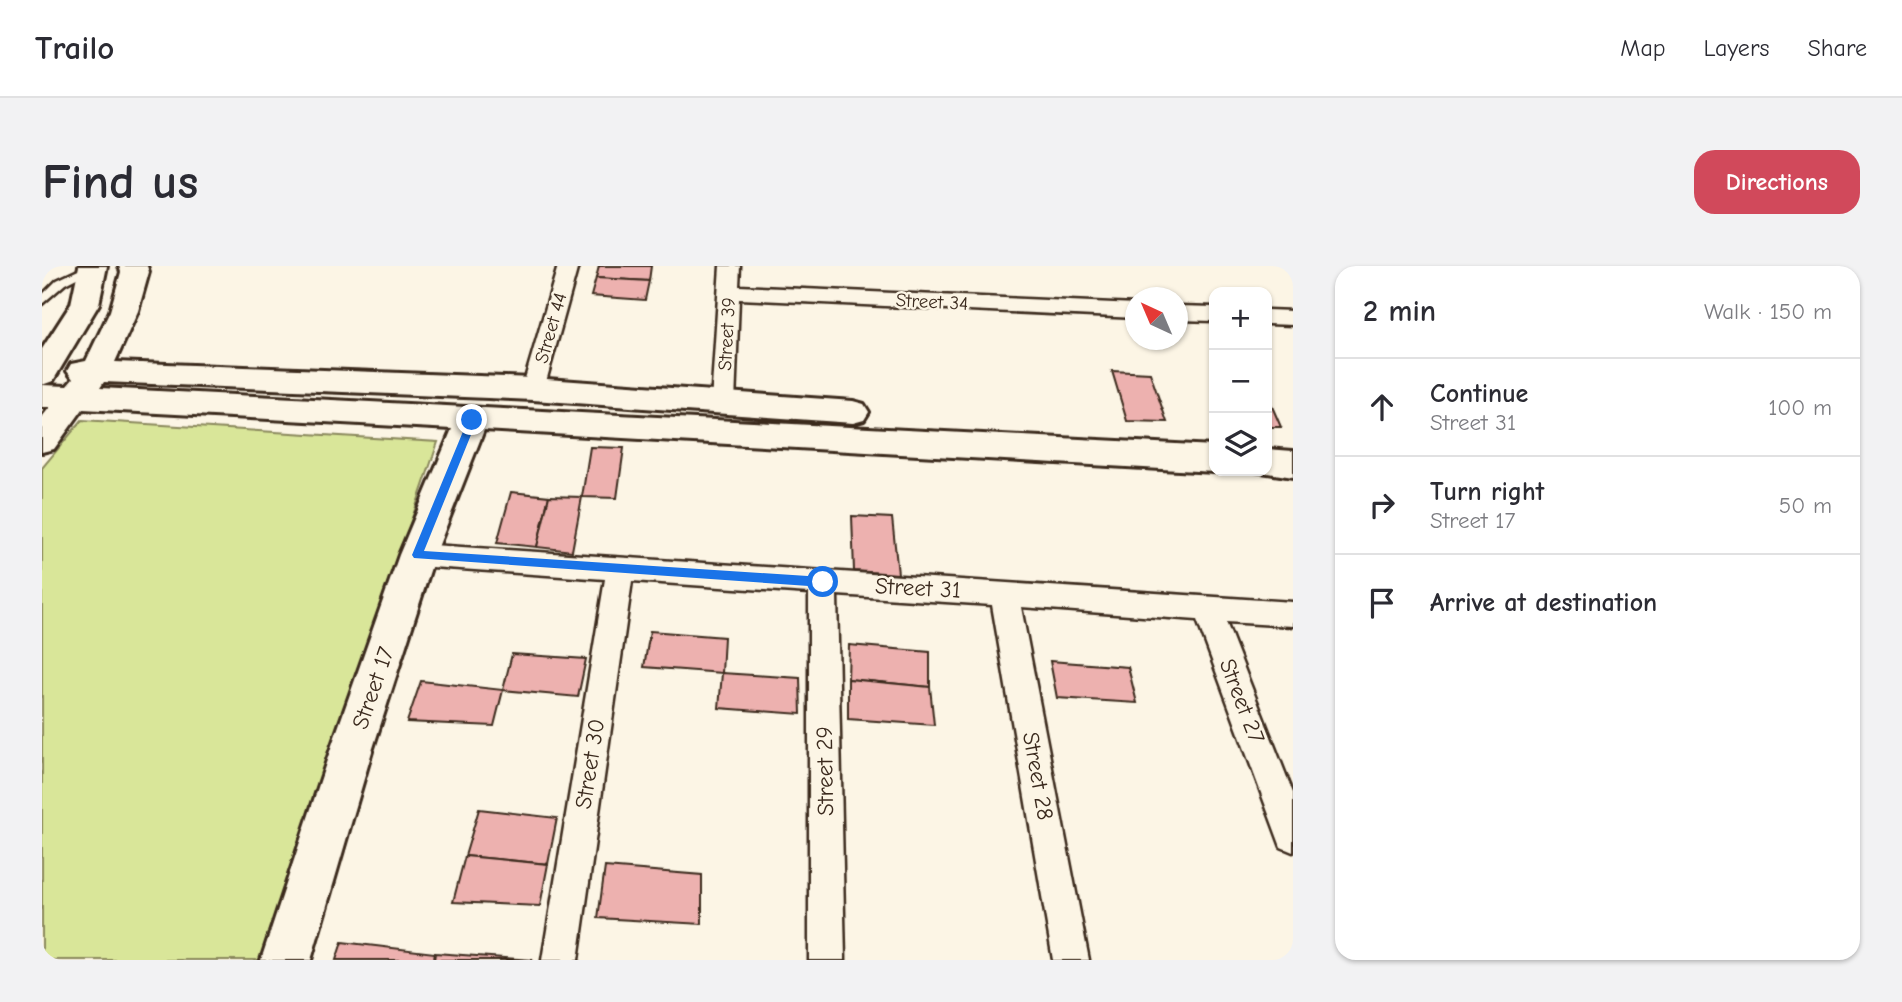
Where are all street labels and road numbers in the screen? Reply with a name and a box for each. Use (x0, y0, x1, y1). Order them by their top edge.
street label: Street 34 (895, 289, 969, 315)
street label: Street 44 (530, 290, 572, 366)
street label: Street 39 (714, 297, 740, 371)
street label: Street 31 (874, 572, 962, 604)
street label: Street 17 (346, 643, 400, 733)
street label: Street 27 (1214, 655, 1270, 747)
street label: Street 30 (570, 717, 610, 811)
street label: Street 29 (811, 726, 839, 816)
street label: Street 28 (1017, 730, 1059, 822)

